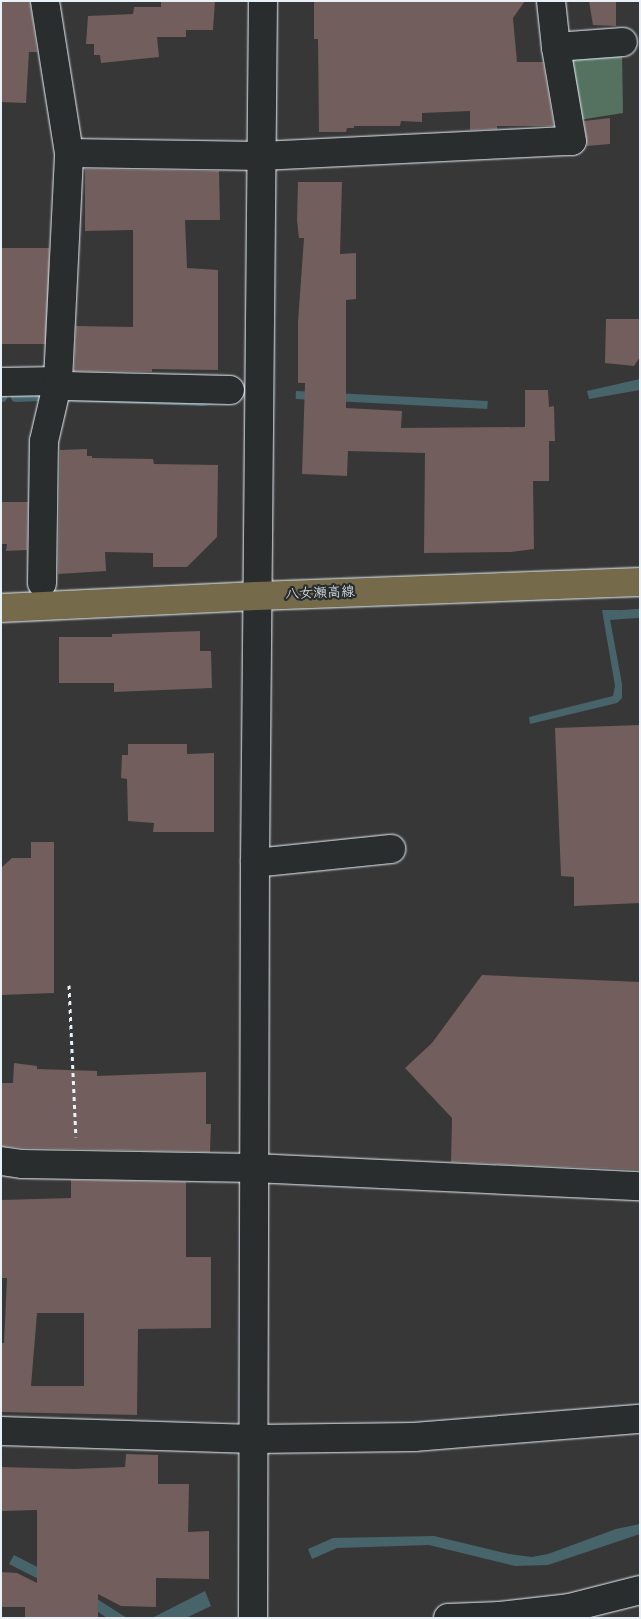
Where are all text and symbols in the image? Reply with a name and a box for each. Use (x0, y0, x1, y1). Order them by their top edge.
street label: 八女瀬高線 (285, 583, 355, 603)

